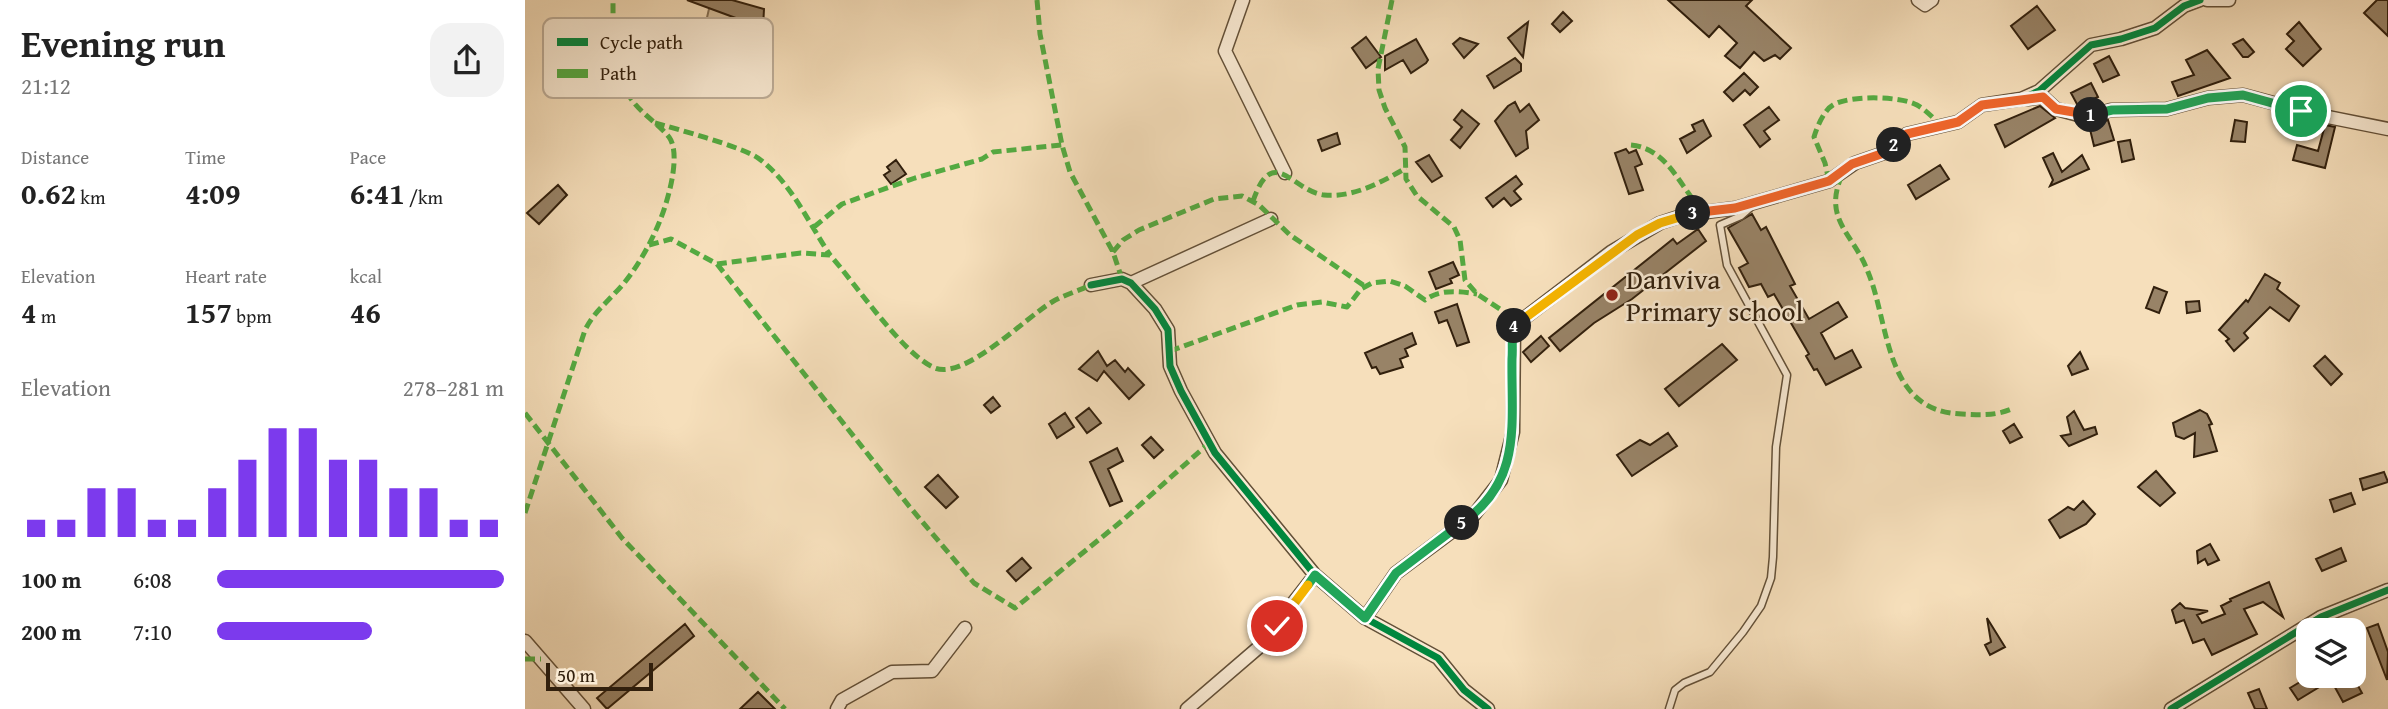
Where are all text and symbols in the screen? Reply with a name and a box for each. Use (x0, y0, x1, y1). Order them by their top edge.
text: Evening run (21, 15, 225, 71)
legend (543, 18, 773, 98)
button: share (430, 23, 504, 97)
text: Cycle path (600, 28, 683, 56)
text: Path (600, 59, 637, 87)
text: 21:12 (21, 69, 71, 102)
pin (2271, 81, 2331, 141)
icon: arrive (2282, 92, 2320, 130)
pin: 1 (2073, 97, 2109, 132)
text: 1 (2086, 100, 2095, 128)
pin: 2 (1877, 128, 1911, 162)
text: 2 (1889, 130, 1898, 158)
text: Distance (21, 143, 89, 171)
text: Time (185, 143, 226, 171)
text: Pace (350, 143, 386, 171)
text: 0.62 (21, 171, 76, 215)
text: 4:09 (185, 171, 240, 215)
text: 6:41 (350, 171, 405, 215)
text: km (76, 183, 105, 211)
text: /km (405, 183, 443, 211)
pin: 3 (1675, 196, 1711, 230)
text: 3 (1688, 198, 1697, 226)
place label: Danviva Primary school (1626, 258, 1804, 331)
text: Elevation (21, 262, 95, 290)
text: Heart rate (185, 262, 267, 290)
text: kcal (350, 262, 382, 290)
marker: Danviva Primary school (1604, 287, 1620, 303)
text: 4 (21, 290, 37, 334)
text: 157 (185, 290, 232, 334)
text: 46 (350, 290, 381, 334)
text: m (37, 302, 56, 330)
text: bpm (232, 302, 272, 330)
pin: 4 (1497, 308, 1531, 344)
text: 4 (1509, 311, 1518, 339)
text: Elevation (21, 371, 111, 404)
text: 278–281 m (403, 371, 504, 404)
pin: 5 (1445, 505, 1479, 540)
text: 5 (1457, 508, 1466, 536)
text: 100 m (21, 563, 82, 596)
text: 6:08 (133, 563, 172, 596)
pin (1247, 596, 1307, 656)
icon: check (1258, 607, 1296, 645)
text: 200 m (21, 615, 82, 648)
text: 7:10 (133, 615, 172, 648)
map controls (2296, 618, 2366, 688)
button: layers (2296, 618, 2366, 688)
scale bar (546, 660, 653, 692)
text: 50 m (557, 661, 595, 689)

